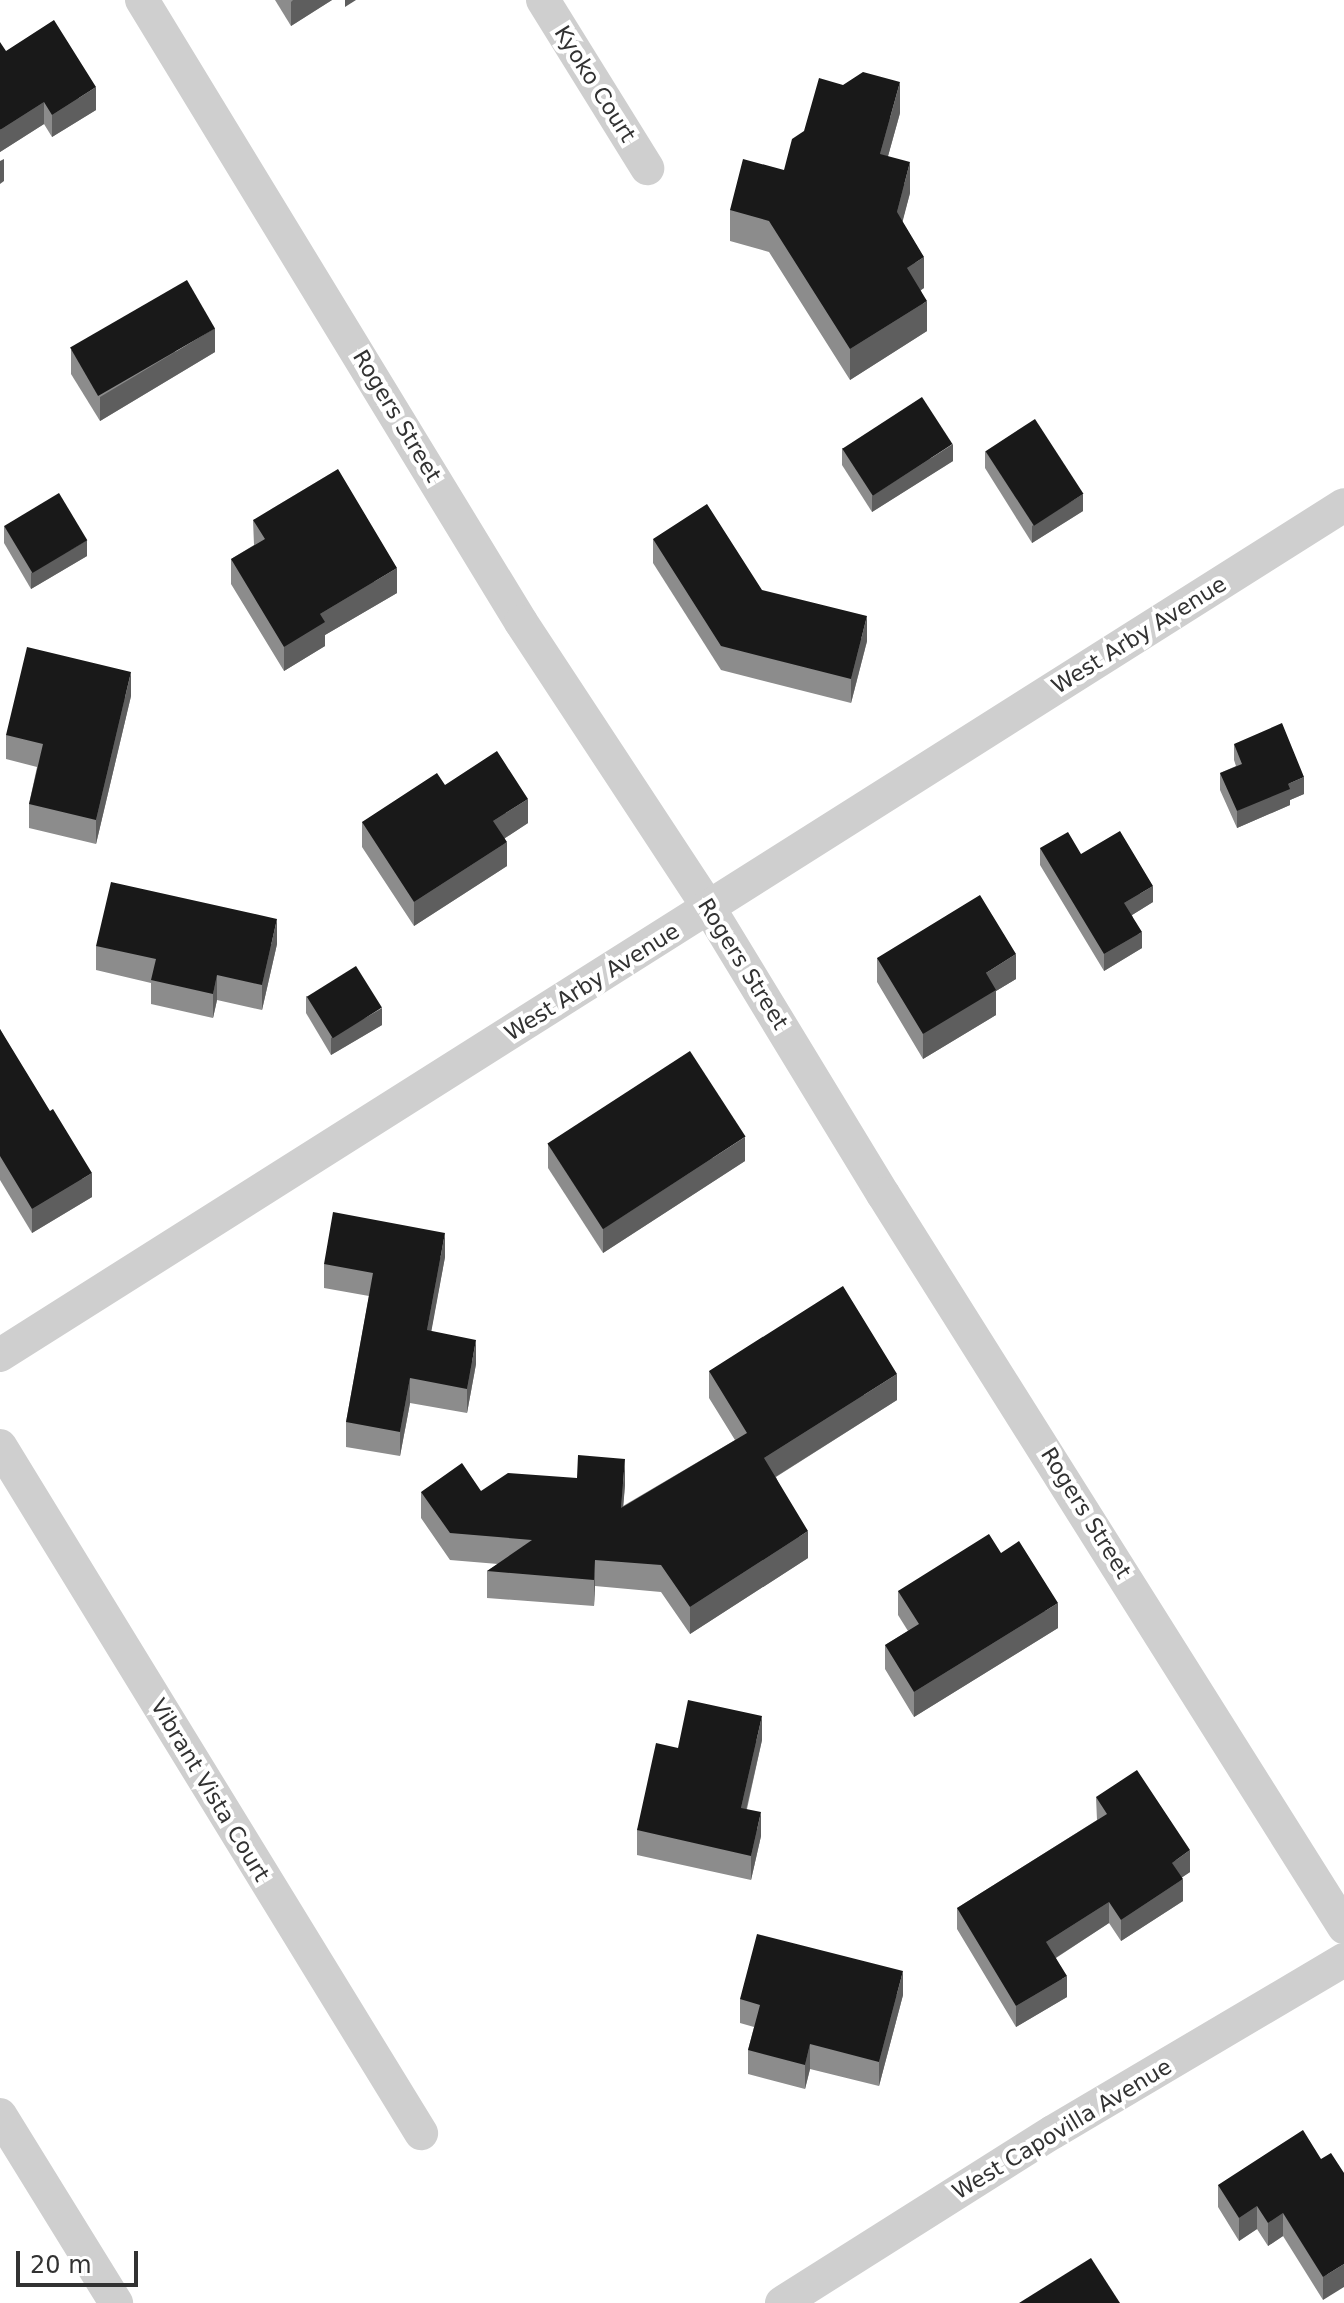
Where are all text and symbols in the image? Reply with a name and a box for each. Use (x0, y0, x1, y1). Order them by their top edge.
street label: Kyoko Court (549, 21, 641, 147)
street label: Rogers Street (347, 345, 447, 487)
street label: West Arby Avenue (1047, 571, 1231, 699)
street label: Rogers Street (692, 894, 794, 1034)
street label: West Arby Avenue (500, 918, 684, 1046)
street label: Rogers Street (1035, 1443, 1137, 1583)
street label: Vibrant Vista Court (145, 1694, 275, 1886)
street label: West Capovilla Avenue (948, 2053, 1176, 2205)
scale bar (20, 2235, 142, 2285)
text: 20 m (30, 2251, 92, 2279)

